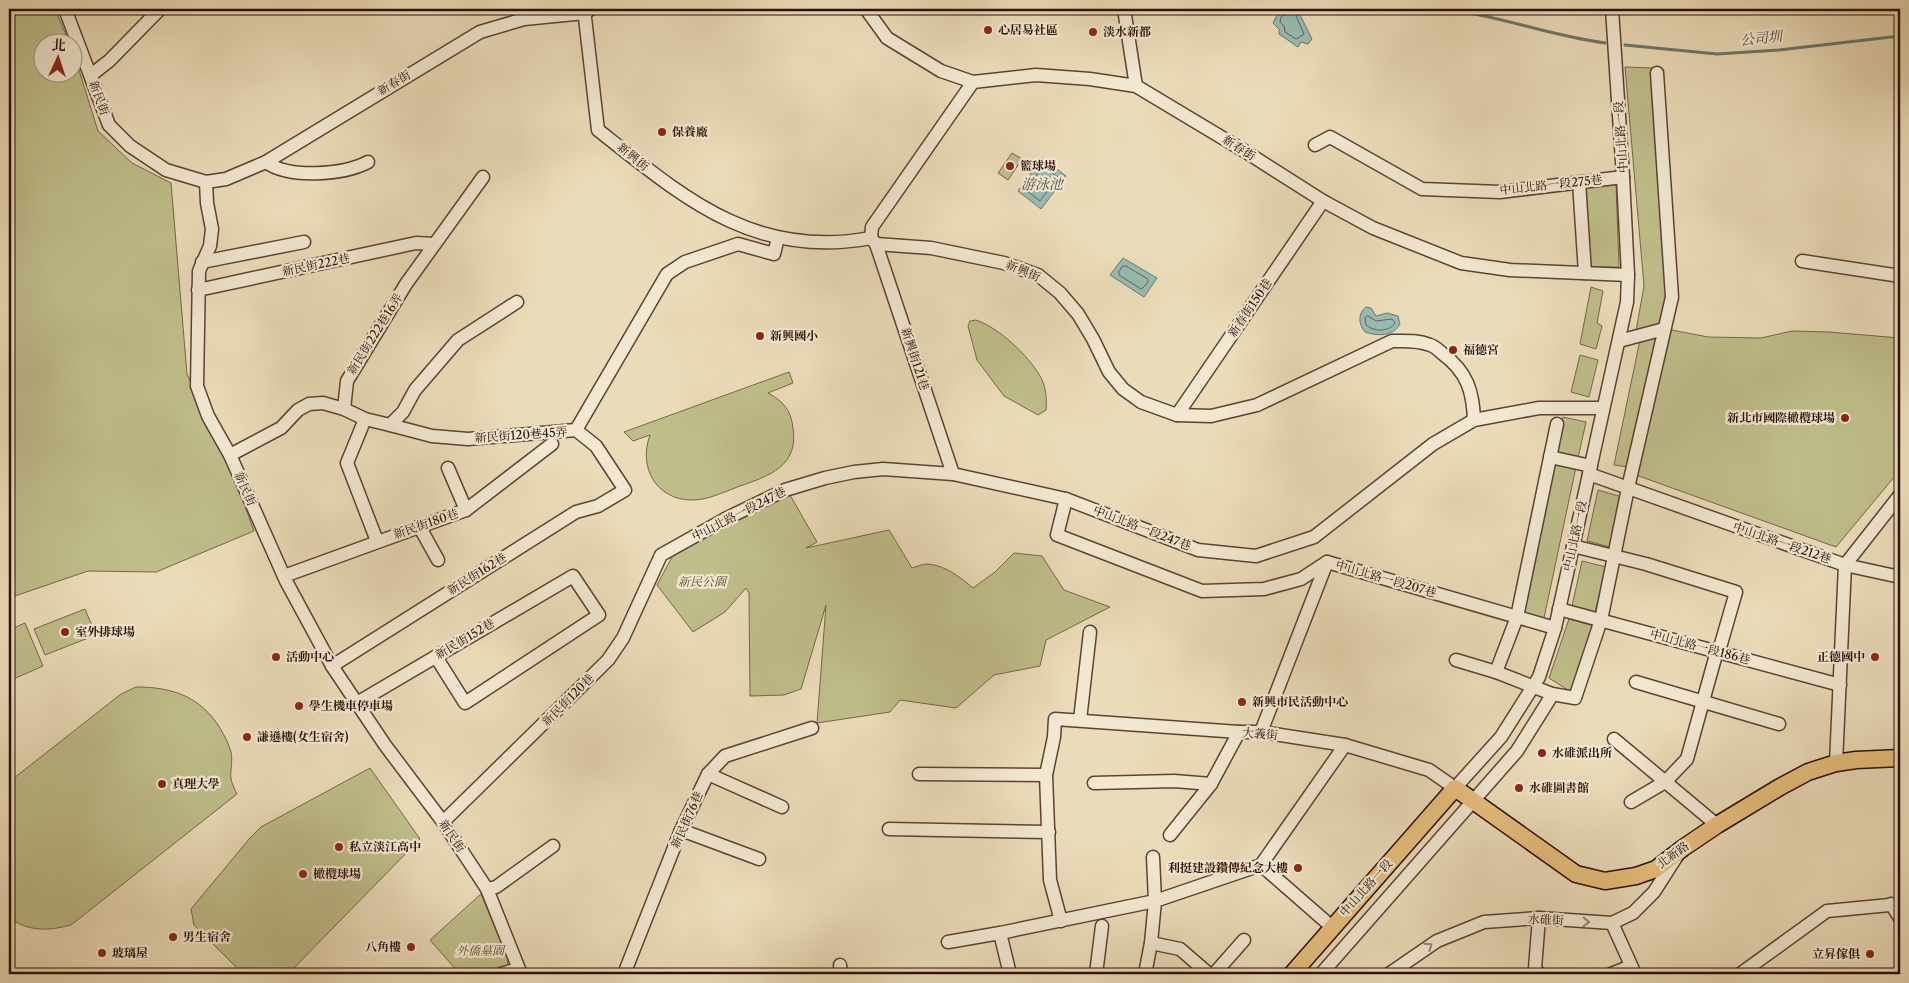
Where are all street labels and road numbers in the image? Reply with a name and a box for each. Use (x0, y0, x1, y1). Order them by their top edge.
street label: 新春街 (374, 66, 414, 98)
street label: 新民街 (86, 78, 113, 118)
street label: 中山北路一段 (1611, 101, 1630, 173)
street label: 新春街 (1220, 132, 1259, 164)
street label: 新興街 (615, 139, 653, 174)
street label: 中山北路一段275巷 (1499, 172, 1603, 197)
street label: 新民街222巷 (281, 250, 351, 279)
street label: 新興街 (1004, 257, 1044, 285)
street label: 新春街150巷 (1225, 276, 1275, 340)
street label: 新民街222巷16弄 (344, 290, 406, 377)
street label: 新興街121巷 (898, 326, 933, 392)
street label: 新民街120巷45弄 (474, 424, 568, 445)
street label: 新民街 (231, 469, 260, 509)
street label: 中山北路一段247巷 (689, 483, 788, 544)
street label: 中山北路一段 (1560, 499, 1589, 573)
street label: 中山北路一段247巷 (1091, 502, 1193, 553)
street label: 新民街180巷 (391, 505, 460, 542)
street label: 中山北路一段212巷 (1731, 519, 1833, 566)
street label: 新民街162巷 (444, 549, 509, 598)
street label: 中山北路一段207巷 (1334, 557, 1438, 600)
street label: 新民街152巷 (432, 615, 497, 662)
street label: 中山北路一段186巷 (1648, 626, 1752, 667)
street label: 新民街120巷 (538, 670, 597, 729)
street label: 大義街 (1242, 725, 1280, 742)
street label: 新民街76巷 (667, 789, 706, 851)
street label: 新民街 (436, 817, 469, 856)
street label: 北新路 (1654, 838, 1692, 871)
street label: 中山北路一段 (1336, 856, 1395, 919)
street label: 水碓街 (1528, 911, 1565, 928)

